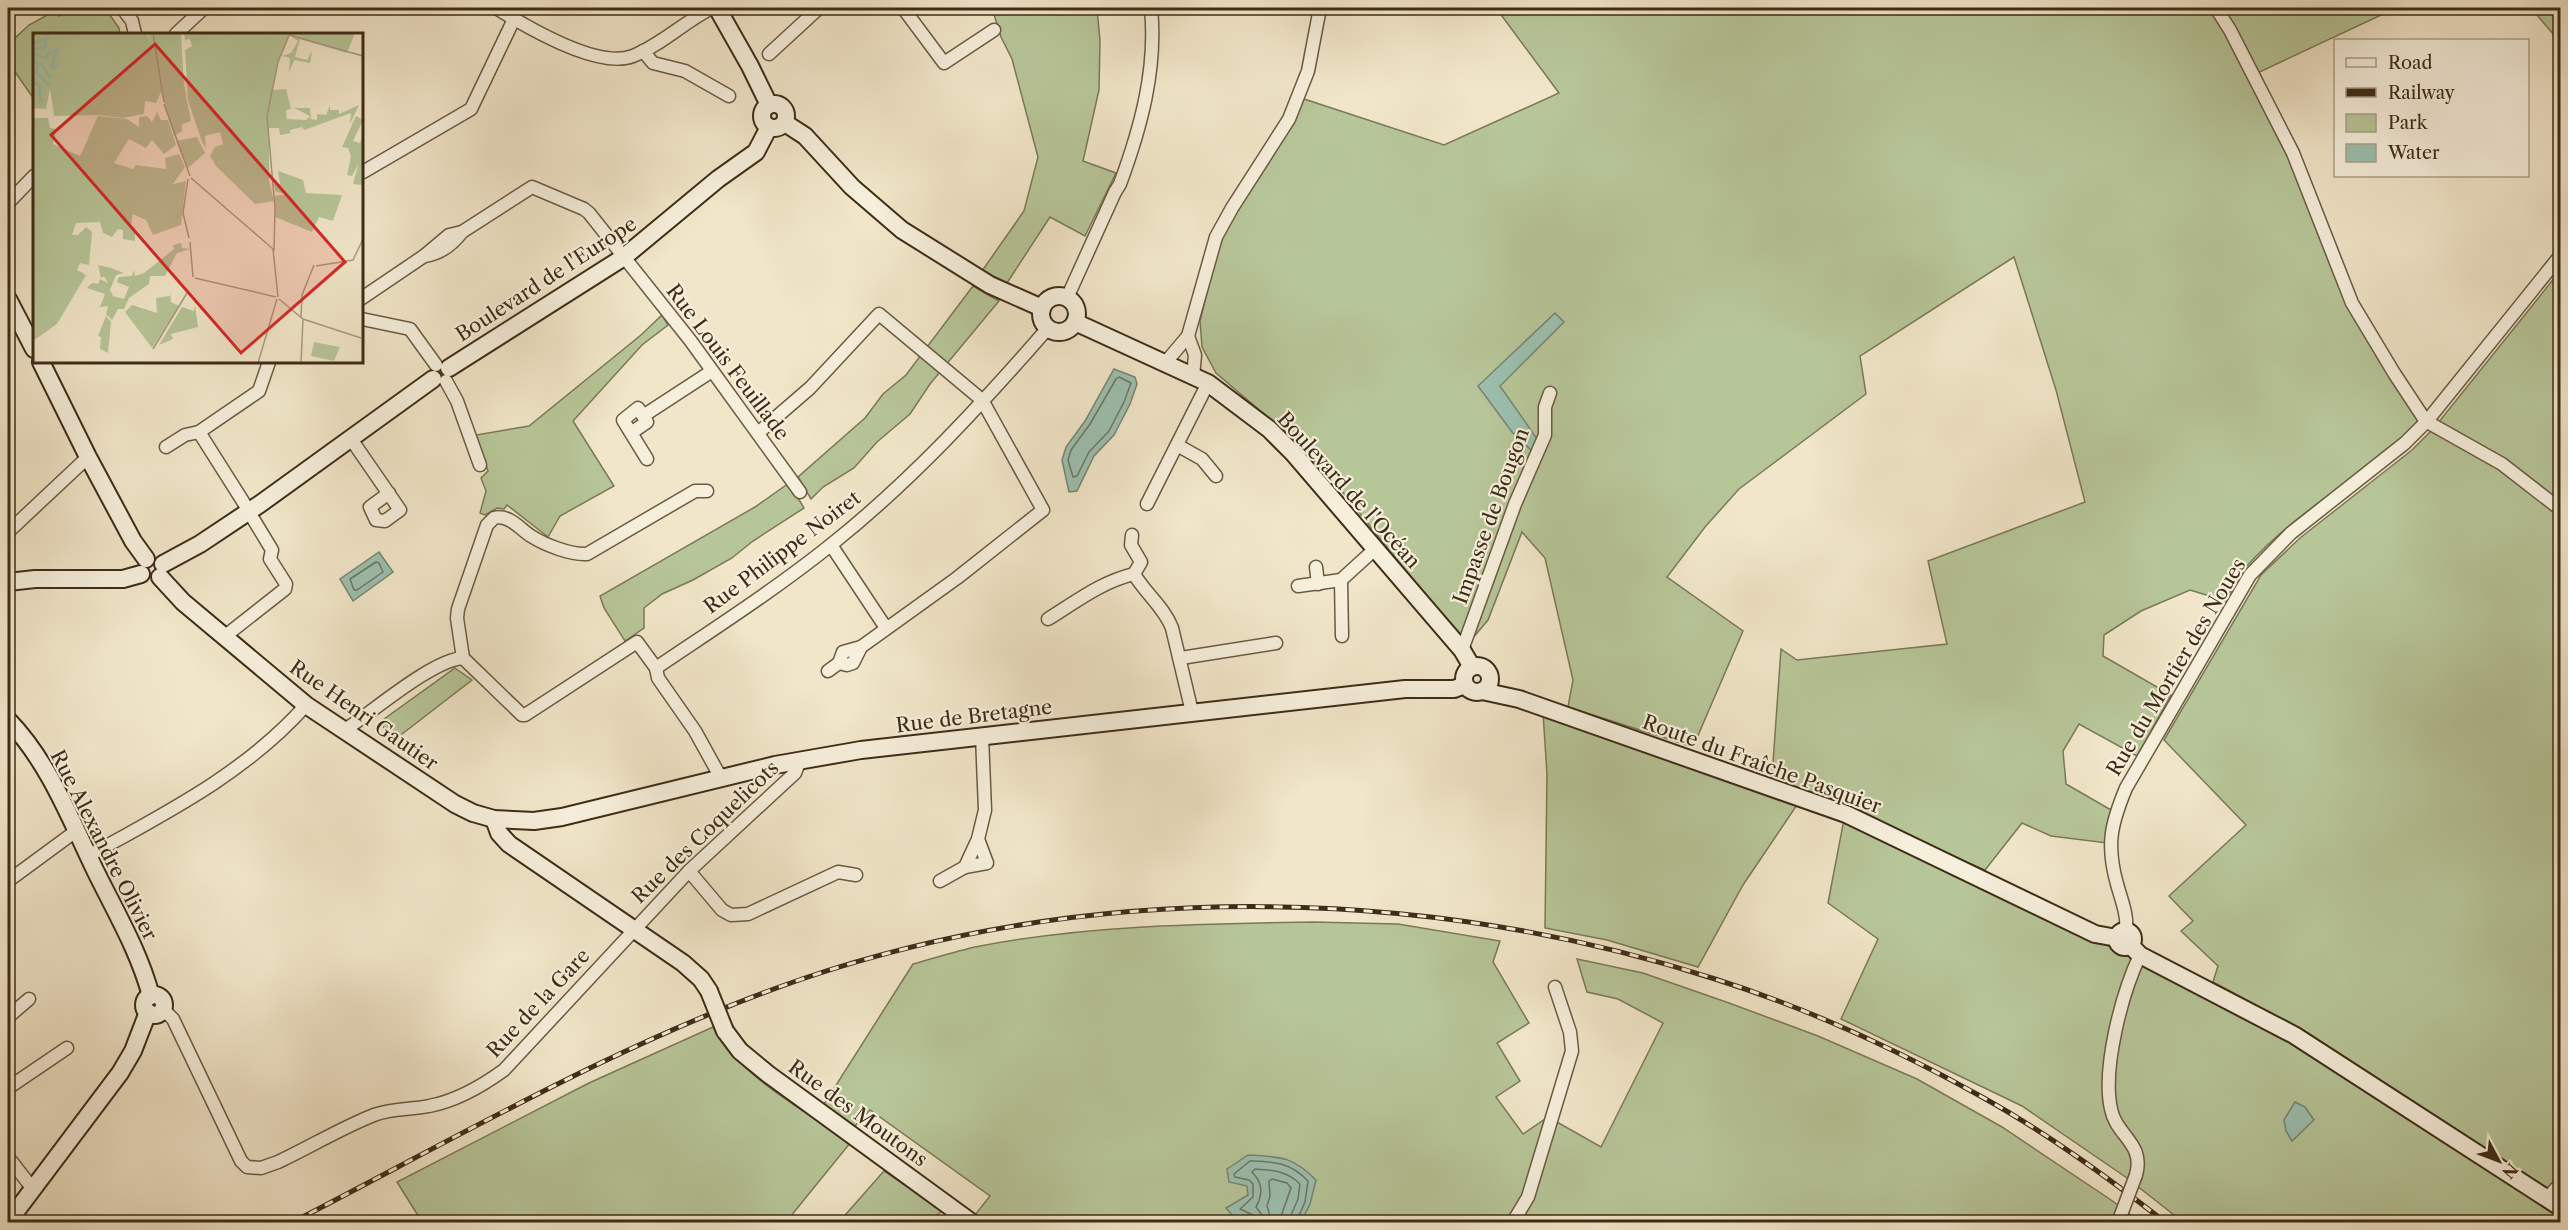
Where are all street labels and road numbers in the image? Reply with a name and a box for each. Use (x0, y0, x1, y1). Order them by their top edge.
street label: Boulevard de l'Europe (451, 212, 641, 346)
street label: Rue Louis Feuillade (662, 279, 794, 445)
street label: Boulevard de l'Océan (1272, 407, 1426, 573)
street label: Impasse de Bougon (1448, 424, 1534, 607)
street label: Rue Philippe Noiret (699, 485, 865, 619)
street label: Rue du Mortier des Noues (2102, 554, 2250, 780)
street label: Rue Henri Gautier (285, 655, 443, 775)
street label: Rue de Bretagne (894, 695, 1054, 737)
street label: Route du Fraîche Pasquier (1639, 710, 1885, 819)
street label: Rue Alexandre Olivier (46, 746, 163, 945)
street label: Rue des Coquelicots (627, 756, 783, 908)
street label: Rue de la Gare (482, 944, 594, 1062)
street label: Rue des Moutons (784, 1055, 932, 1171)

